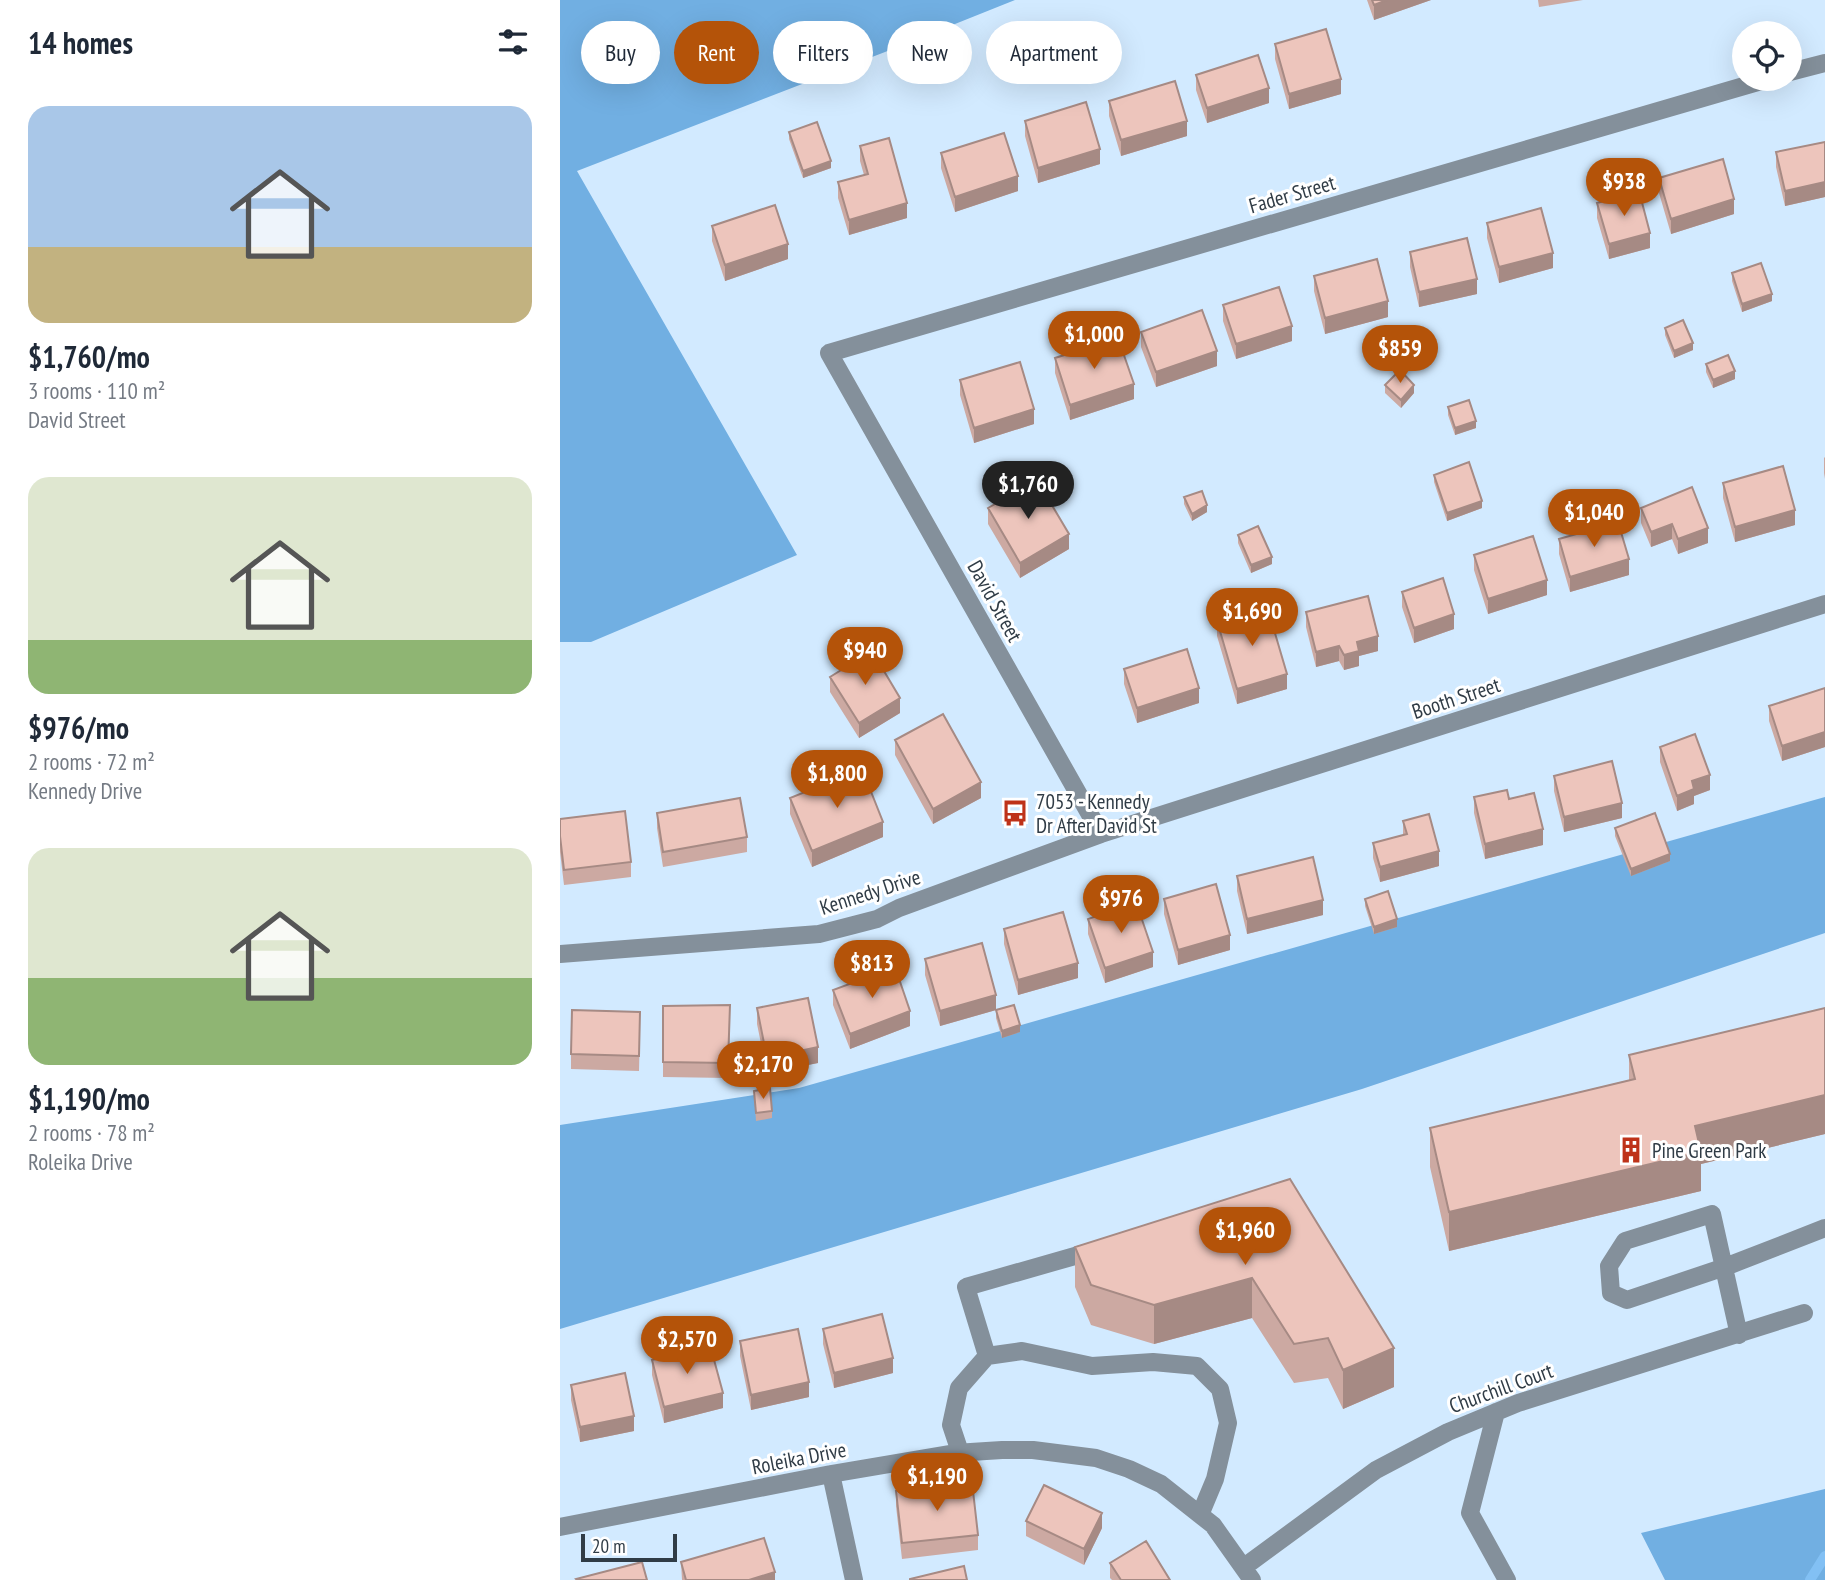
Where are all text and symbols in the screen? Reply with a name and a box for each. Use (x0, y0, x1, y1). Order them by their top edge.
chip: Buy (581, 21, 660, 84)
chip: Rent (674, 21, 759, 84)
chip: Filters (773, 21, 873, 84)
chip: New (887, 21, 972, 84)
chip: Apartment (986, 21, 1122, 84)
map controls (1732, 21, 1802, 91)
button: locate (1732, 21, 1802, 91)
text: 14 homes (28, 23, 133, 62)
icon: filters (494, 23, 532, 61)
icon: home (217, 151, 343, 277)
pin: $938 (1583, 158, 1665, 218)
text: $938 (1602, 166, 1646, 195)
street label: Fader Street (1246, 169, 1338, 219)
pin: $1,000 (1037, 312, 1151, 371)
text: $1,000 (1064, 319, 1124, 348)
pin: $859 (1359, 326, 1441, 385)
text: $859 (1378, 333, 1422, 362)
text: $1,760/mo (28, 337, 150, 376)
text: 3 rooms · 110 m² (28, 376, 165, 405)
text: David Street (28, 405, 126, 434)
pin: $1,760 (971, 462, 1085, 521)
text: $1,760 (998, 469, 1058, 498)
pin: $1,040 (1537, 490, 1651, 549)
text: $1,040 (1564, 497, 1624, 526)
icon: home (217, 522, 343, 648)
street label: David Street (962, 555, 1029, 647)
pin: $1,690 (1195, 588, 1309, 648)
text: $1,690 (1222, 596, 1282, 625)
pin: $940 (824, 628, 906, 687)
text: $940 (843, 635, 887, 664)
street label: Booth Street (1409, 671, 1504, 725)
text: $976/mo (28, 708, 129, 747)
text: 2 rooms · 72 m² (28, 747, 155, 776)
pin: $1,800 (780, 750, 894, 810)
text: $1,800 (807, 758, 867, 787)
text: Kennedy Drive (28, 776, 142, 805)
place label: 7053 - Kennedy Dr After David St (1036, 788, 1157, 839)
bus stop icon: 7053 - Kennedy Dr After David St (1000, 798, 1030, 828)
street label: Kennedy Drive (816, 863, 924, 921)
pin: $976 (1080, 876, 1162, 935)
text: $976 (1099, 883, 1143, 912)
icon: home (217, 893, 343, 1019)
pin: $813 (831, 940, 913, 1000)
text: $813 (850, 948, 894, 977)
pin: $2,170 (706, 1042, 820, 1101)
text: $2,170 (733, 1049, 793, 1078)
text: $1,190/mo (28, 1079, 150, 1118)
text: 2 rooms · 78 m² (28, 1118, 155, 1147)
building icon: Pine Green Park (1616, 1135, 1646, 1165)
place label: Pine Green Park (1652, 1137, 1767, 1164)
text: Roleika Drive (28, 1147, 133, 1176)
pin: $1,960 (1188, 1208, 1302, 1267)
text: $1,960 (1215, 1215, 1275, 1244)
pin: $2,570 (630, 1316, 744, 1376)
text: $2,570 (657, 1324, 717, 1353)
street label: Churchill Court (1445, 1357, 1557, 1419)
street label: Roleika Drive (749, 1436, 849, 1480)
pin: $1,190 (880, 1454, 994, 1513)
text: $1,190 (907, 1461, 967, 1490)
scale bar (581, 1531, 677, 1563)
text: 20 m (592, 1534, 626, 1558)

